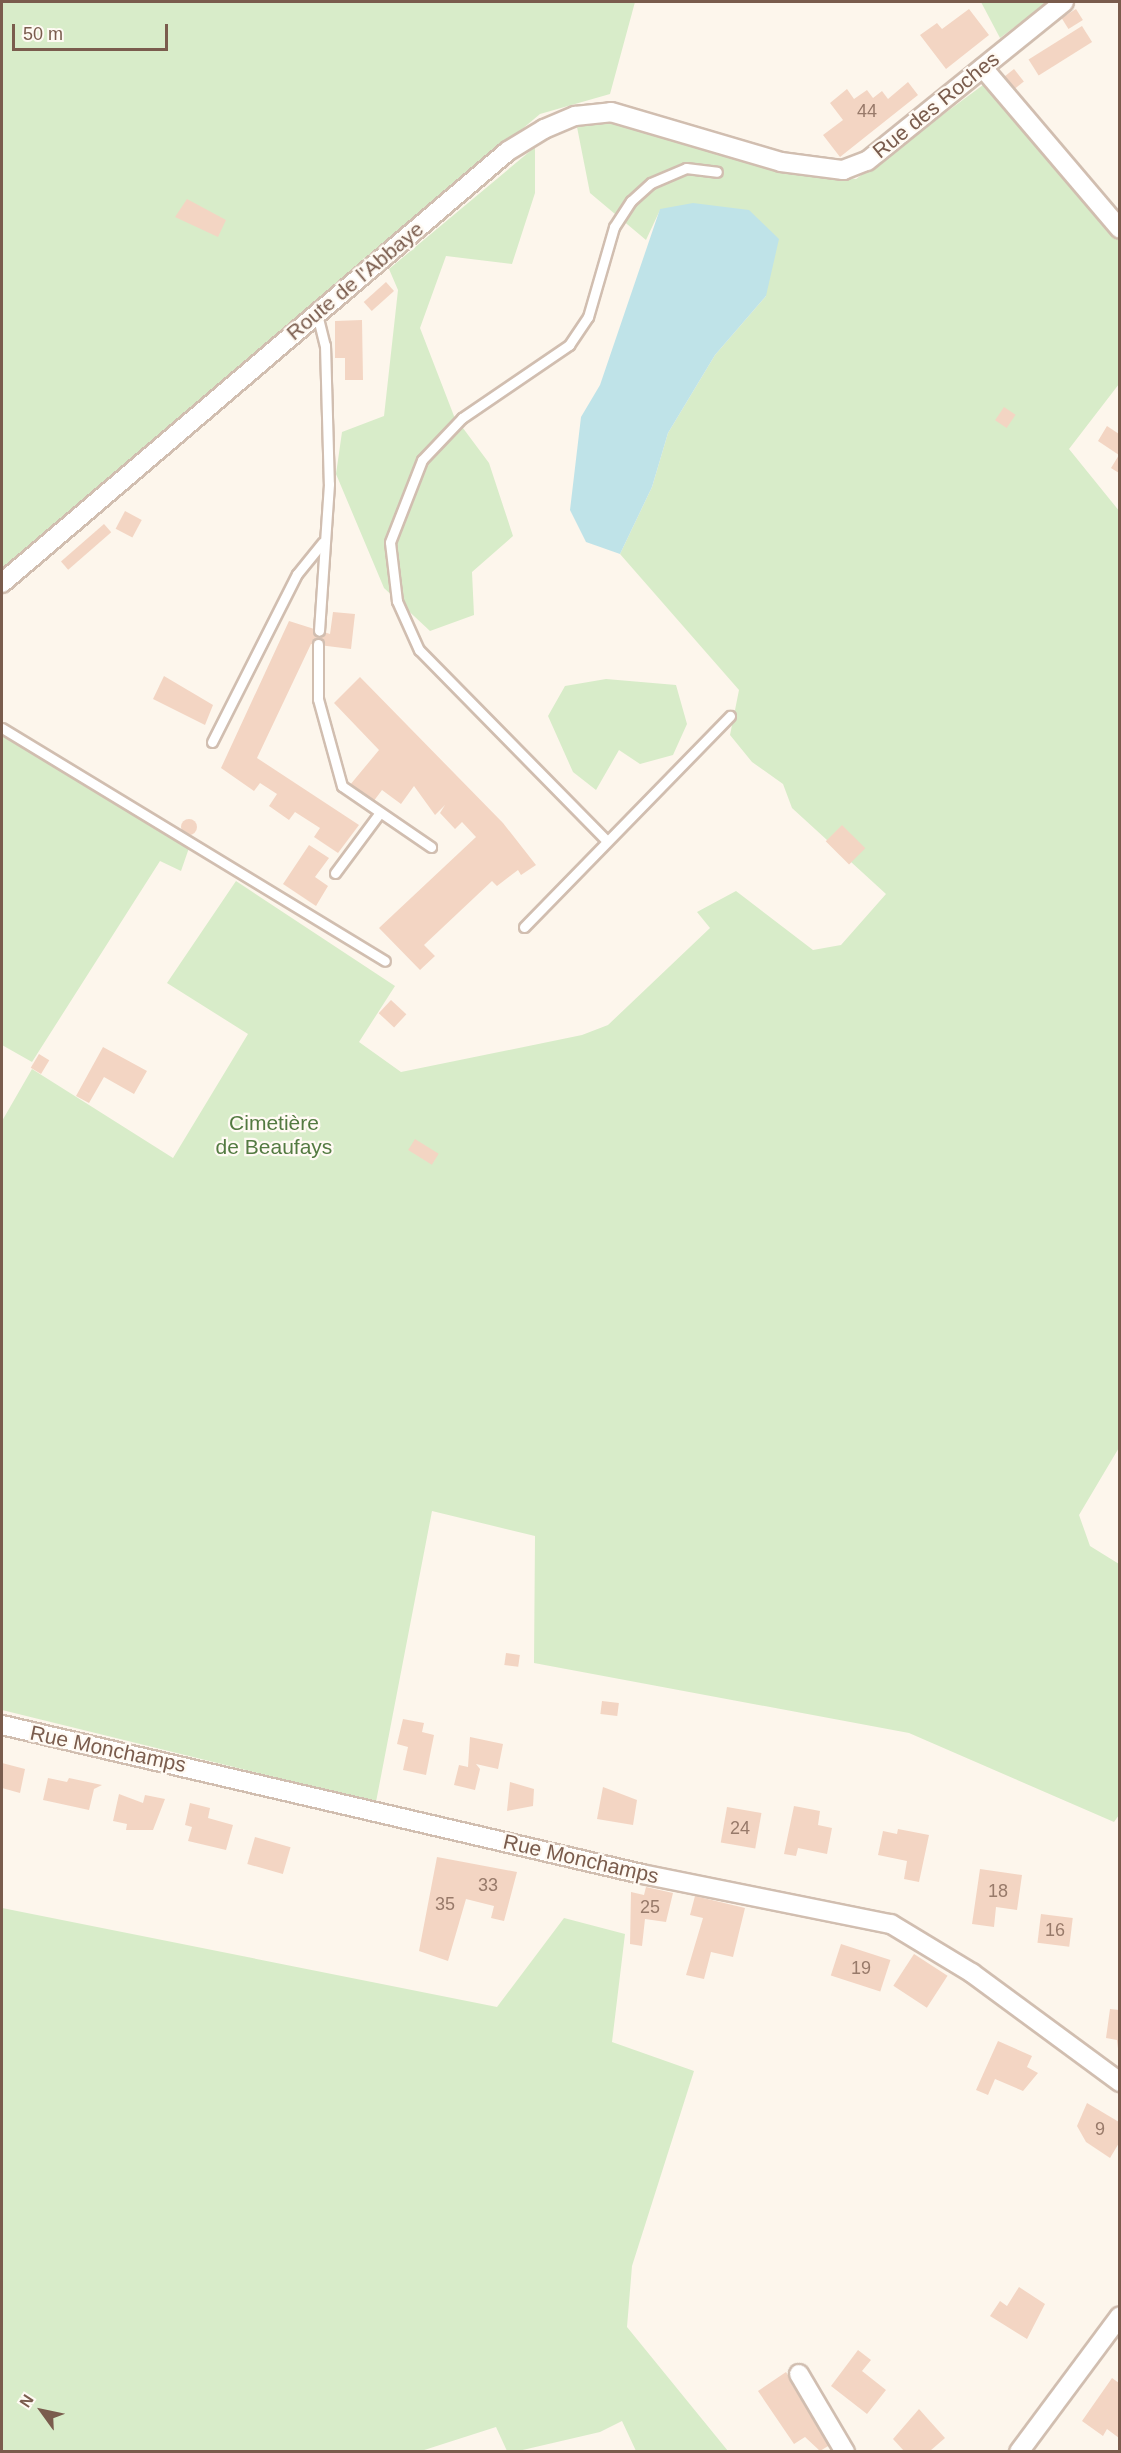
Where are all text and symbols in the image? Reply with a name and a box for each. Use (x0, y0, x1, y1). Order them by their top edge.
scale bar (15, 12, 171, 50)
text: 50 m (23, 24, 63, 44)
street label: Rue des Roches (868, 46, 1004, 164)
house number: 44 (857, 100, 877, 122)
street label: Route de l'Abbaye (281, 216, 429, 346)
park label: Cimetière de Beaufays (216, 1110, 332, 1160)
street label: Rue Monchamps (28, 1720, 188, 1778)
house number: 24 (730, 1817, 750, 1839)
street label: Rue Monchamps (501, 1829, 661, 1889)
house number: 33 (478, 1874, 498, 1896)
house number: 18 (988, 1880, 1008, 1902)
house number: 35 (435, 1893, 455, 1915)
house number: 25 (640, 1896, 660, 1918)
house number: 16 (1045, 1919, 1065, 1941)
house number: 19 (851, 1957, 871, 1979)
house number: 9 (1095, 2118, 1105, 2140)
north arrow (12, 2381, 72, 2441)
text: N (16, 2391, 37, 2410)

